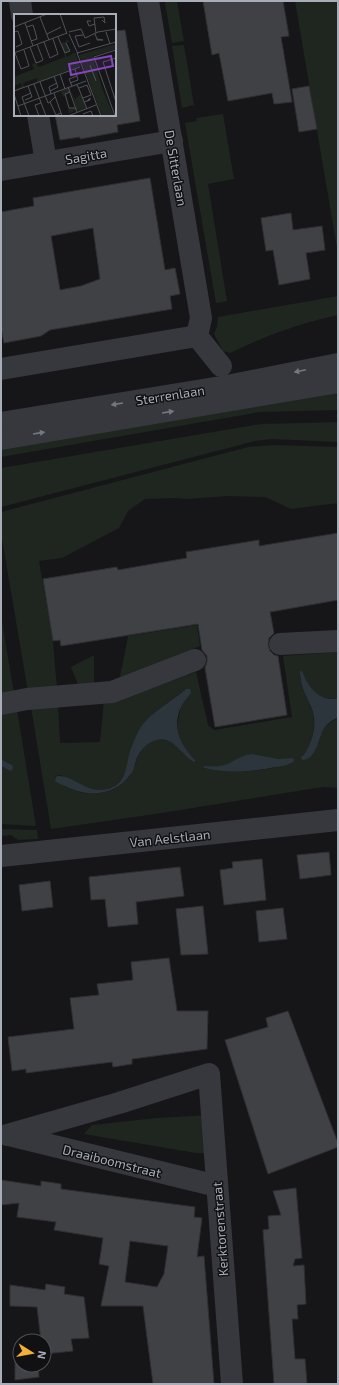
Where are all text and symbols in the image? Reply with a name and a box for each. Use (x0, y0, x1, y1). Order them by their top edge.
inset map (14, 14, 116, 116)
street label: De Sitterlaan (161, 129, 191, 207)
street label: Sagitta (64, 144, 108, 168)
one-way arrow (294, 369, 306, 375)
street label: Sterrenlaan (134, 382, 206, 408)
one-way arrow (111, 401, 123, 407)
one-way arrow (162, 408, 174, 414)
one-way arrow (33, 430, 46, 436)
street label: Van Aelstlaan (129, 826, 211, 850)
street label: Draaiboomstraat (61, 1141, 163, 1181)
street label: Kerktorenstraat (209, 1181, 231, 1277)
north arrow (12, 1333, 52, 1373)
text: N (35, 1350, 49, 1360)

